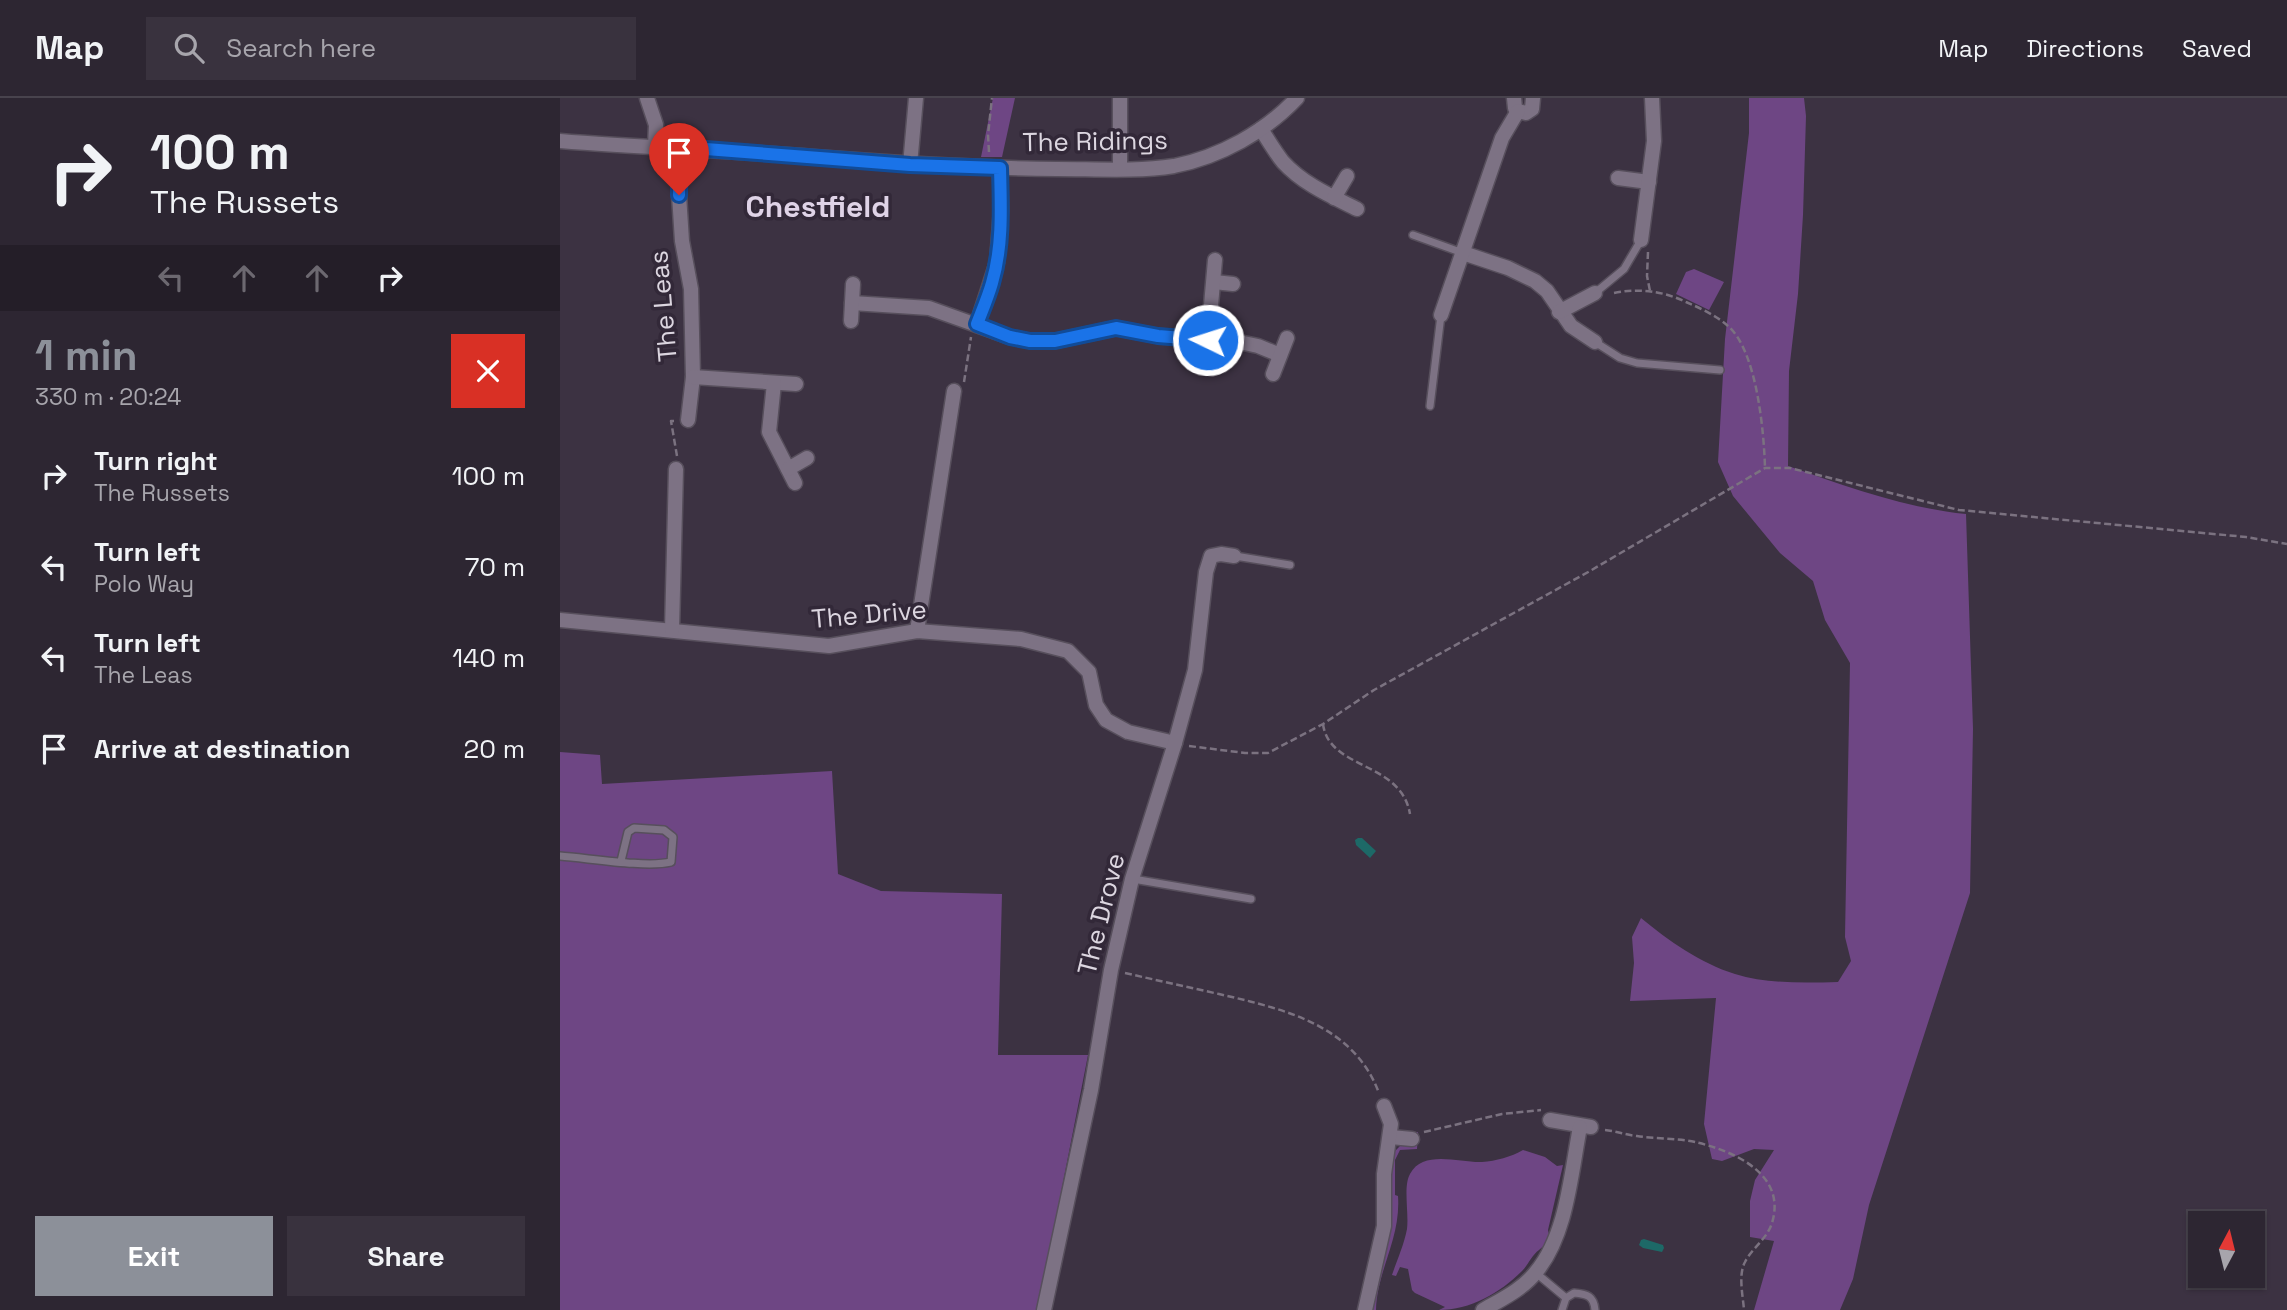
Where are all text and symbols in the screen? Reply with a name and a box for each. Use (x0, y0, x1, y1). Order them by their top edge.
search box (146, 17, 636, 80)
text: Map (35, 27, 104, 69)
icon: search (170, 29, 208, 67)
text: Search here (226, 31, 376, 65)
text: Map (1938, 33, 1988, 64)
text: Directions (2026, 33, 2144, 64)
text: Saved (2182, 33, 2252, 64)
text: 100 m (150, 121, 290, 183)
pin (649, 123, 709, 195)
street label: The Ridings (1022, 123, 1168, 159)
icon: right (35, 126, 126, 217)
icon: arrive (660, 134, 698, 172)
text: The Russets (150, 182, 339, 222)
district label: Chestfield (746, 187, 890, 226)
street label: The Leas (641, 249, 685, 363)
icon: left (152, 259, 190, 297)
icon: ahead (225, 259, 263, 297)
icon: ahead (298, 259, 336, 297)
icon: right (371, 259, 409, 297)
position arrow (1171, 303, 1245, 377)
text: 1 min (35, 329, 138, 382)
button: close (451, 334, 525, 408)
text: 330 m · 20:24 (35, 382, 181, 412)
text: Turn right (94, 444, 218, 478)
icon: right (35, 457, 73, 495)
text: 100 m (452, 459, 525, 493)
text: The Russets (94, 478, 230, 508)
text: Turn left (94, 535, 201, 569)
icon: left (35, 548, 73, 586)
text: 70 m (465, 550, 525, 584)
text: Polo Way (94, 569, 194, 599)
street label: The Drive (810, 592, 928, 636)
text: Turn left (94, 626, 201, 660)
icon: left (35, 639, 73, 677)
text: 140 m (452, 641, 525, 675)
text: The Leas (94, 660, 193, 690)
icon: arrive (35, 730, 73, 768)
text: Arrive at destination (94, 732, 351, 766)
text: 20 m (464, 732, 525, 766)
street label: The Drove (1069, 850, 1133, 978)
north arrow (2188, 1211, 2264, 1288)
map controls (2188, 1211, 2265, 1288)
button: Exit (35, 1216, 273, 1296)
button: Share (287, 1216, 525, 1296)

